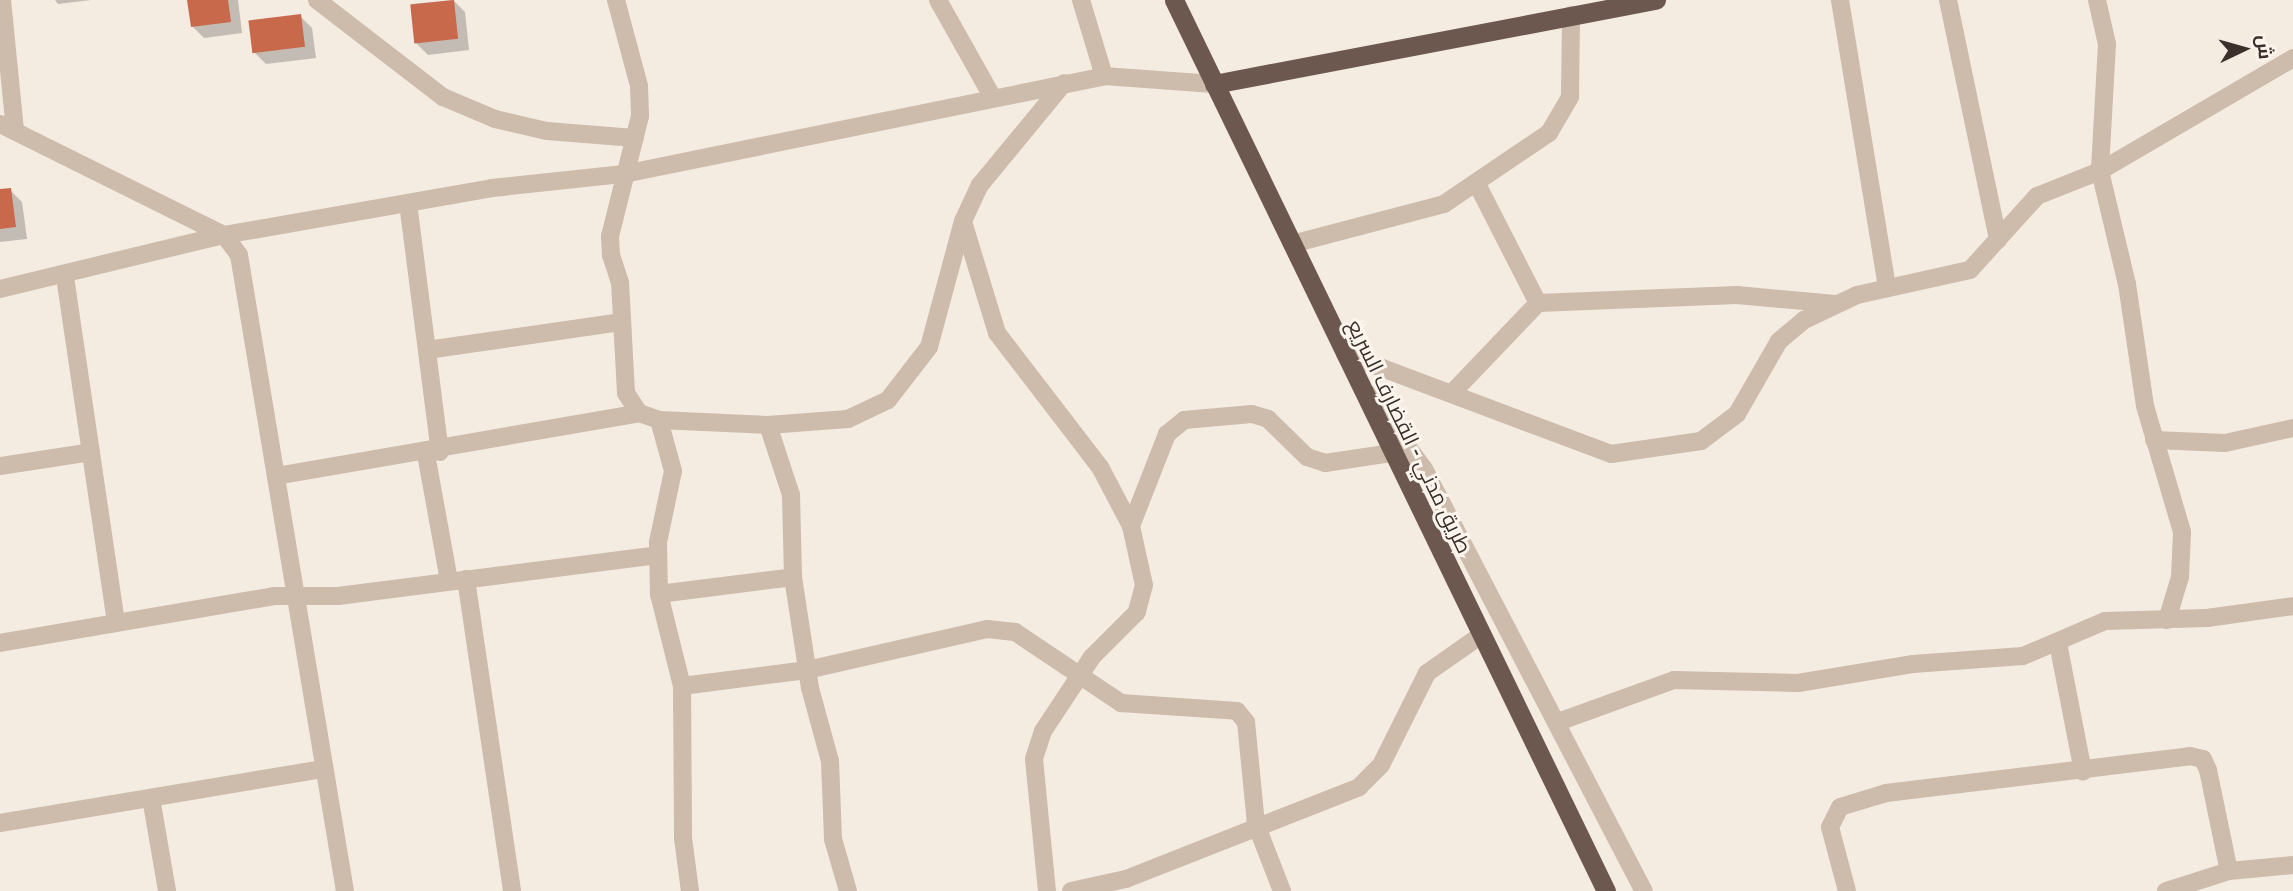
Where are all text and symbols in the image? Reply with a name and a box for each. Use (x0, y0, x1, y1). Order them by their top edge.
north arrow (2209, 14, 2279, 84)
text: ش (2252, 34, 2278, 60)
street label: طريق مدني - القضارف السريع (1342, 315, 1478, 557)

